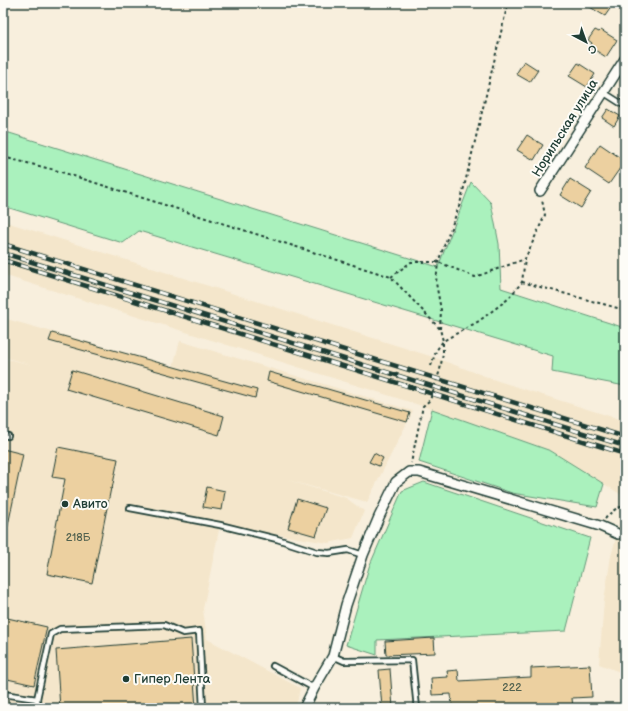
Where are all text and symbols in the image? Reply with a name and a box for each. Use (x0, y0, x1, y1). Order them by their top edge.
north arrow (566, 22, 606, 62)
text: С (585, 42, 599, 57)
street label: Норильская улица (528, 76, 602, 180)
place label: Авито (72, 496, 108, 512)
marker: Авито (60, 499, 70, 509)
house number: 218Б (66, 531, 91, 544)
place label: Гипер Лента (134, 671, 211, 687)
marker: Гипер Лента (121, 674, 131, 684)
house number: 222 (502, 681, 522, 694)

